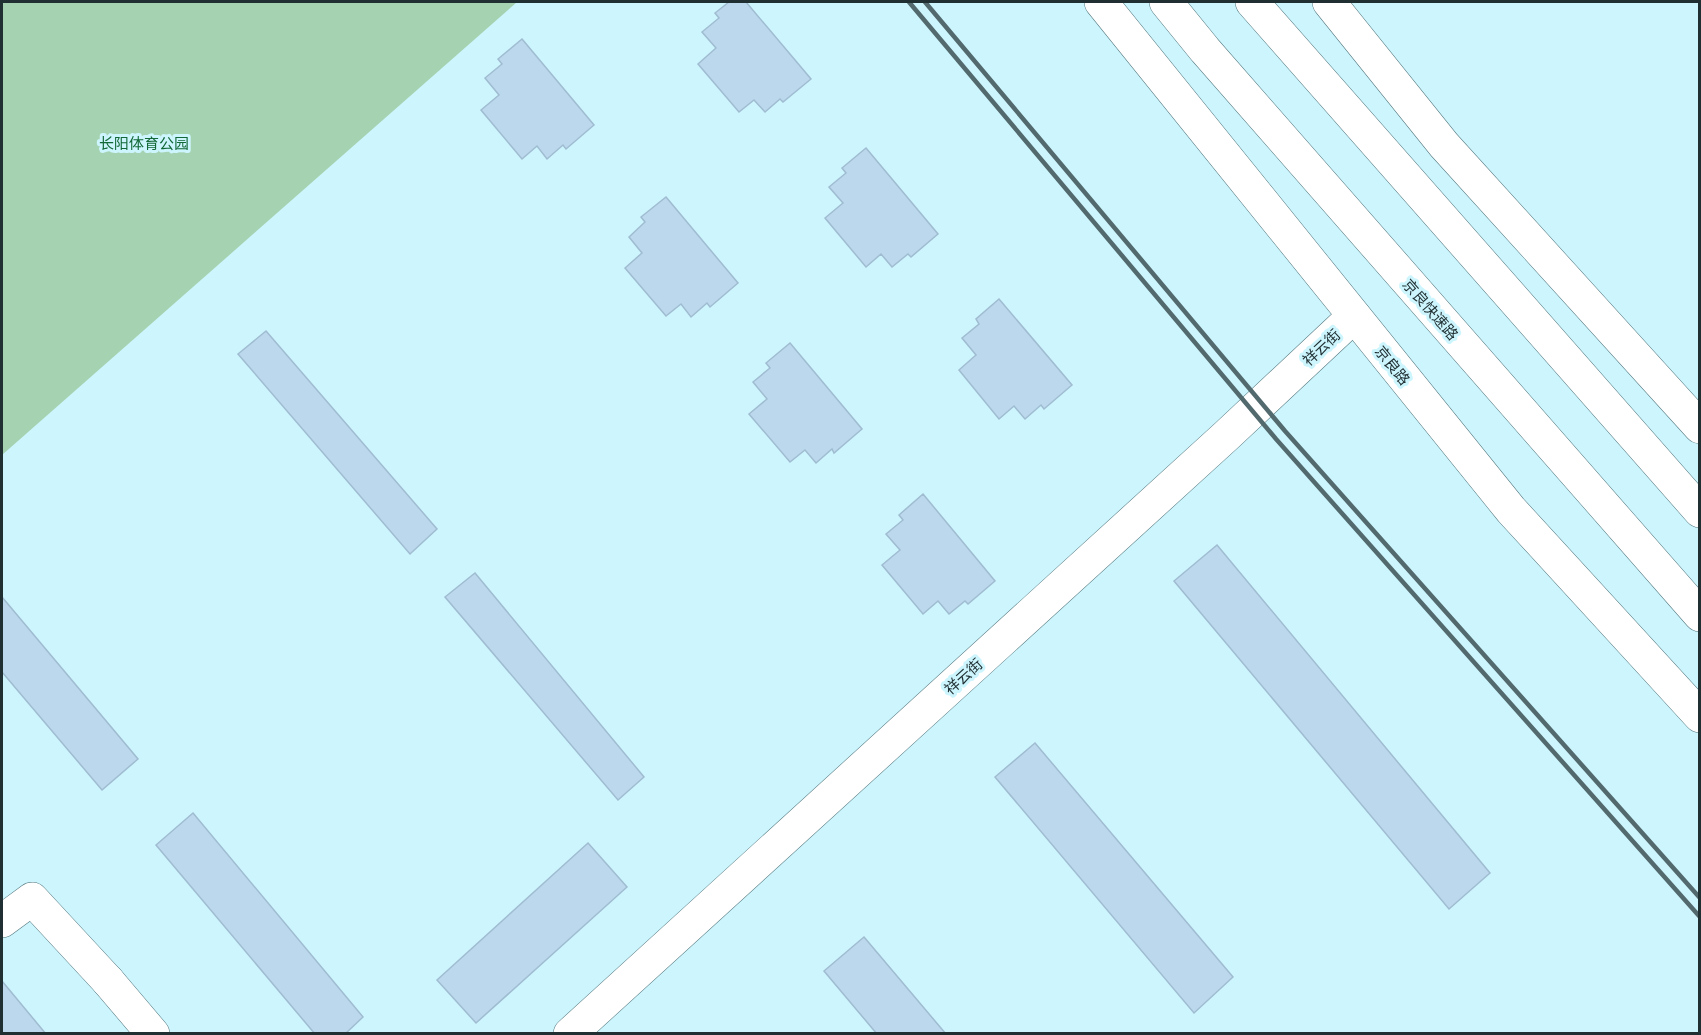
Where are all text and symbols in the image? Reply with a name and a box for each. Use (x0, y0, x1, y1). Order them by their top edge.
park label: 长阳体育公园 (99, 134, 189, 152)
street label: 京良快速路 (1400, 275, 1462, 343)
street label: 祥云街 (1298, 325, 1344, 369)
street label: 京良路 (1372, 342, 1414, 388)
street label: 祥云街 (940, 654, 986, 698)

